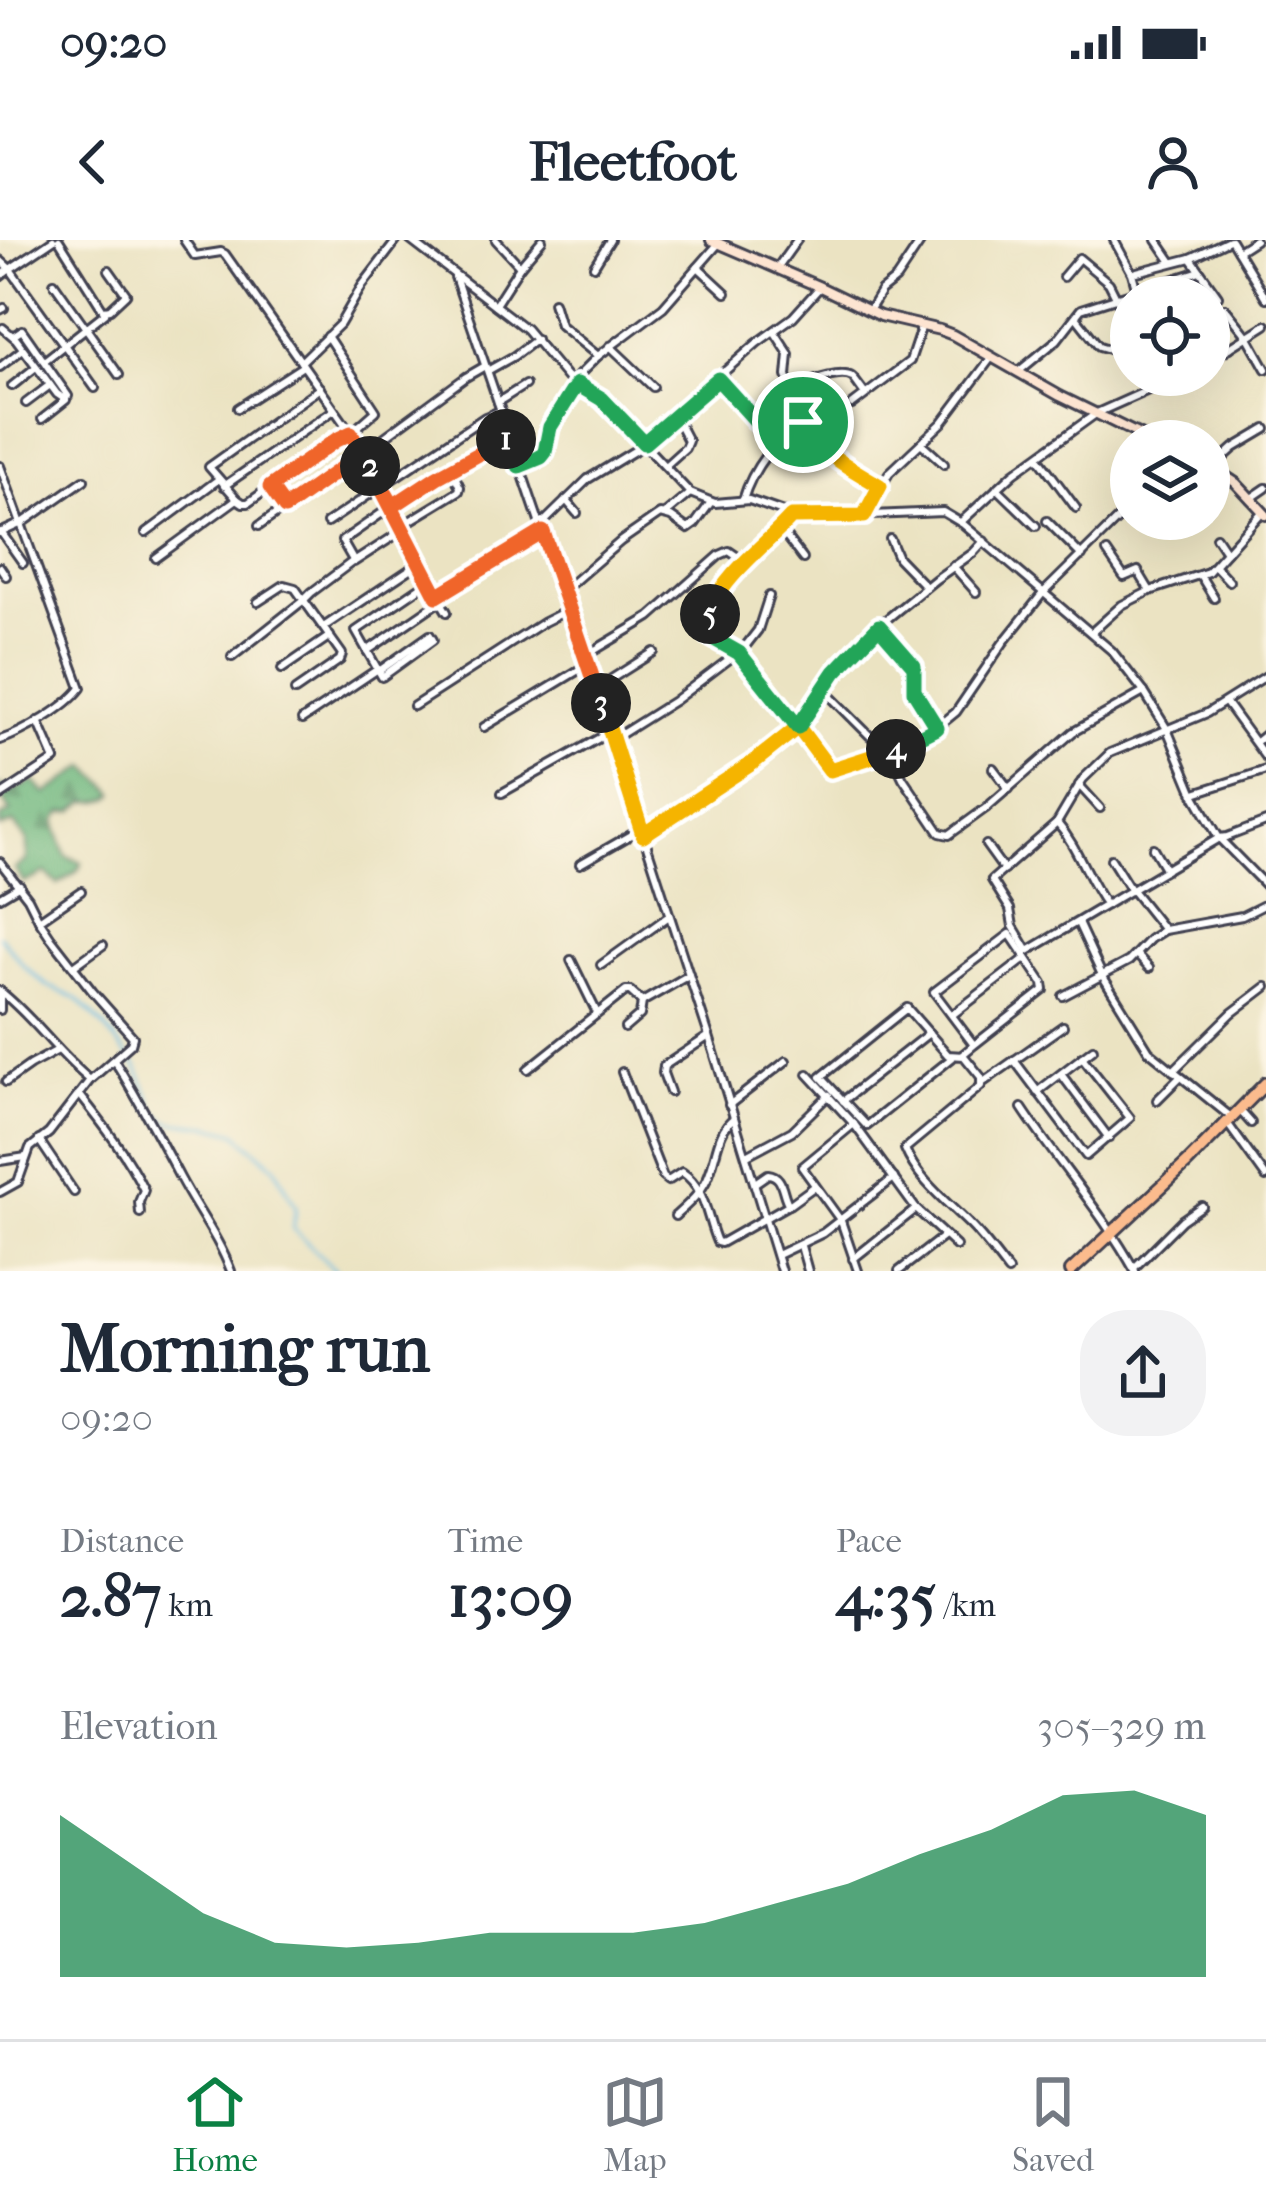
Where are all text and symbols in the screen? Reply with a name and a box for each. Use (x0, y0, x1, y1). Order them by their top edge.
text: 09:20 (60, 16, 167, 69)
icon: back (60, 129, 126, 195)
icon: person (1140, 129, 1206, 195)
text: Fleetfoot (529, 131, 737, 194)
map controls (1110, 276, 1230, 540)
button: locate (1110, 276, 1230, 396)
pin (752, 371, 854, 473)
icon: arrive (770, 389, 836, 455)
pin: 1 (476, 409, 536, 469)
text: 1 (500, 419, 512, 458)
button: layers (1110, 420, 1230, 540)
pin: 2 (340, 436, 400, 496)
text: 2 (362, 446, 378, 485)
pin: 5 (680, 584, 740, 644)
text: 5 (703, 594, 717, 633)
pin: 3 (571, 673, 631, 733)
text: 3 (594, 683, 608, 722)
pin: 4 (866, 719, 926, 779)
text: 4 (886, 729, 906, 768)
button: share (1080, 1310, 1206, 1436)
text: Morning run (60, 1311, 430, 1388)
text: 09:20 (60, 1395, 153, 1441)
text: Distance (60, 1522, 184, 1561)
text: Time (448, 1522, 523, 1561)
text: Pace (836, 1522, 902, 1561)
text: 2.87 (60, 1561, 161, 1632)
text: 13:09 (448, 1561, 573, 1632)
text: 4:35 (836, 1561, 937, 1632)
text: km (161, 1586, 213, 1625)
text: /km (937, 1586, 996, 1625)
text: Elevation (60, 1703, 218, 1749)
text: 305–329 m (1037, 1703, 1206, 1749)
tab: Home (172, 2069, 258, 2180)
tab: Map (602, 2069, 668, 2180)
tab: Saved (1012, 2069, 1094, 2180)

